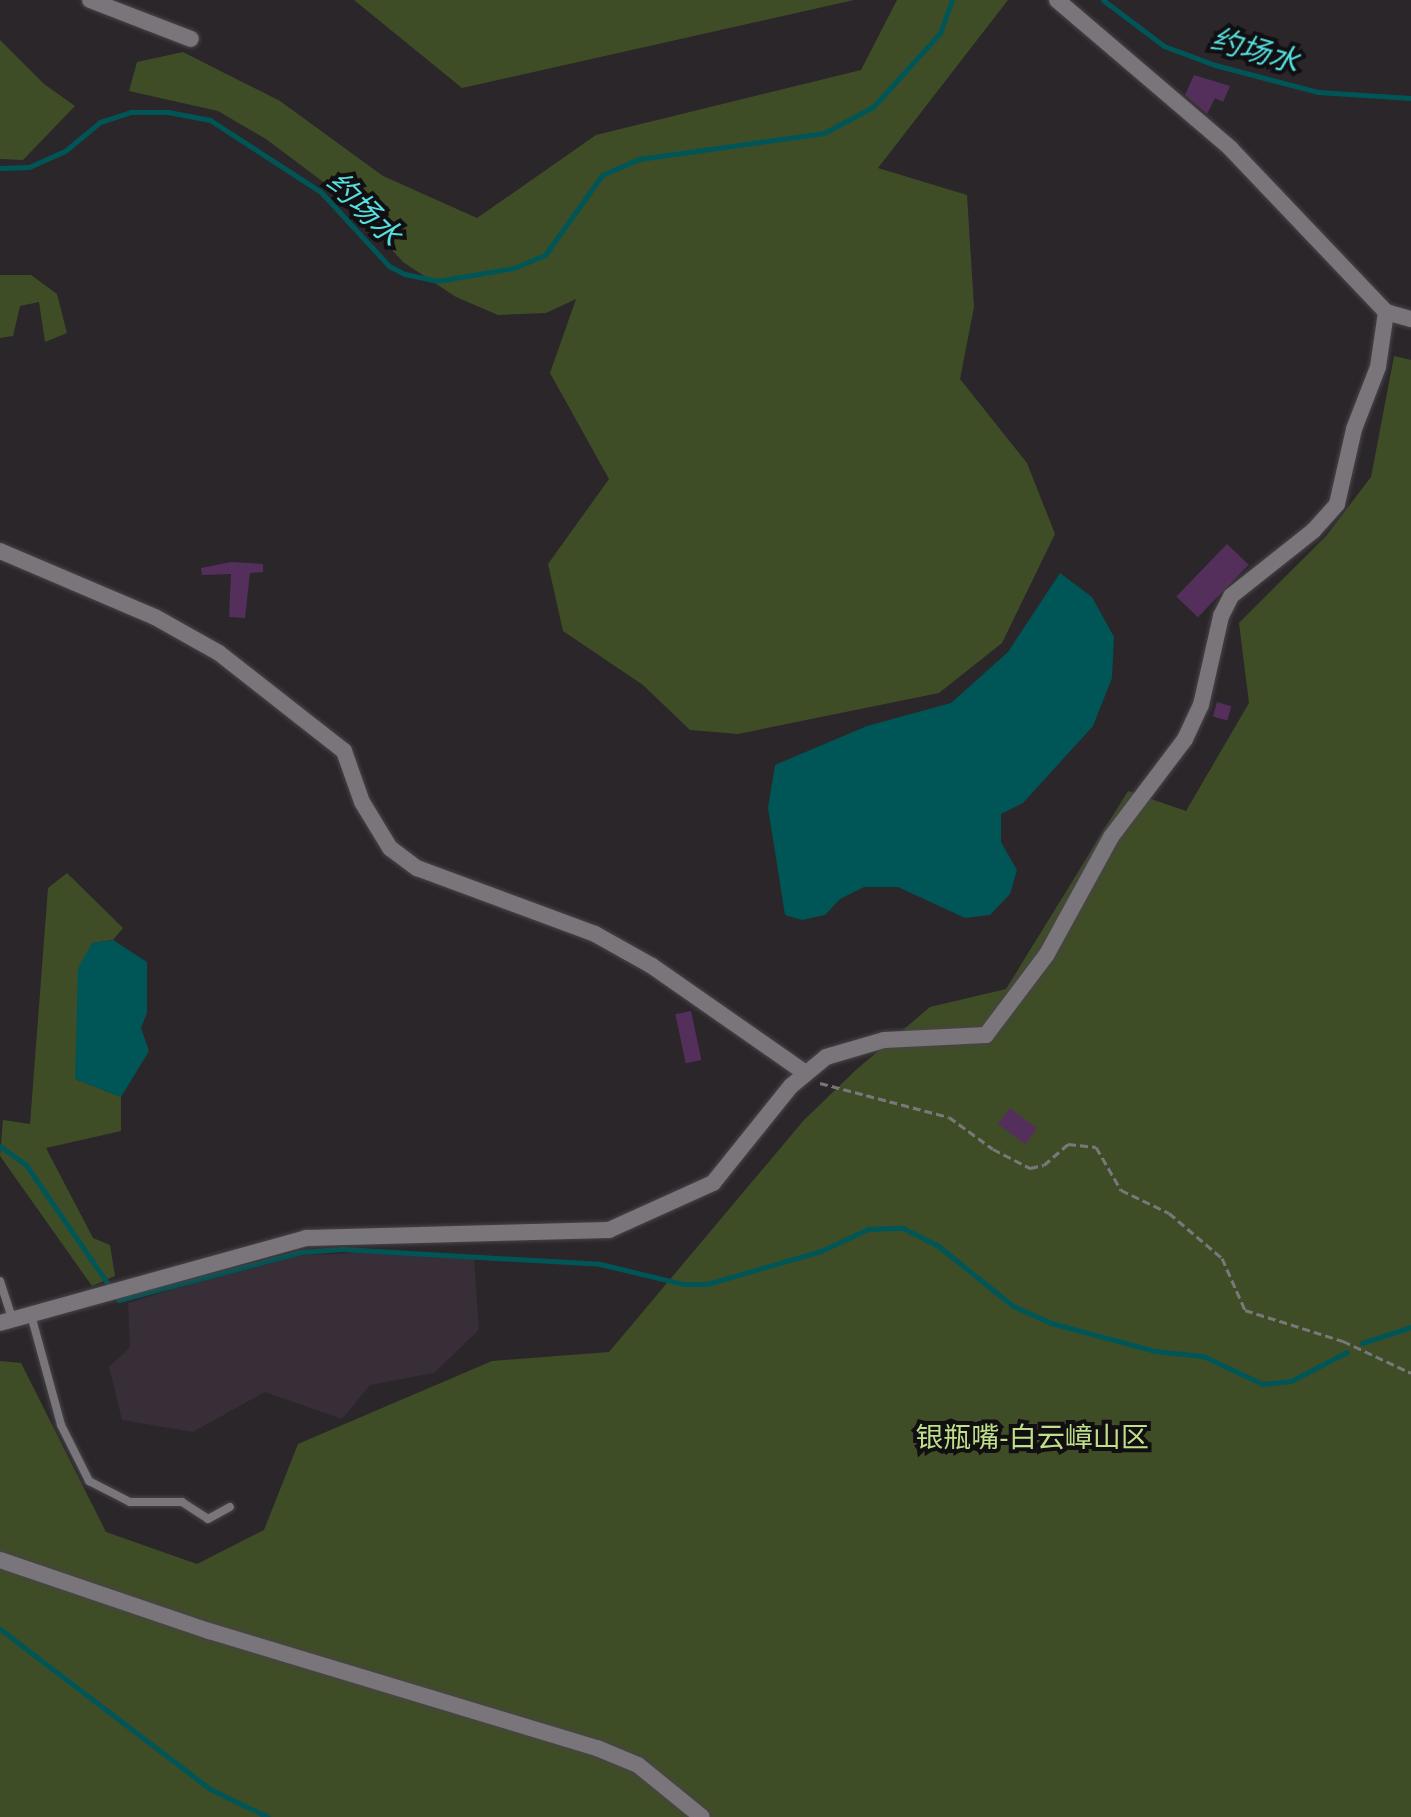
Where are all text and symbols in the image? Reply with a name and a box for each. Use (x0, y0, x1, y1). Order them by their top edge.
water label: 约场水 (1207, 21, 1303, 81)
water label: 约场水 (319, 164, 409, 254)
park label: 银瓶嘴-白云嶂山区 (915, 1421, 1149, 1455)

